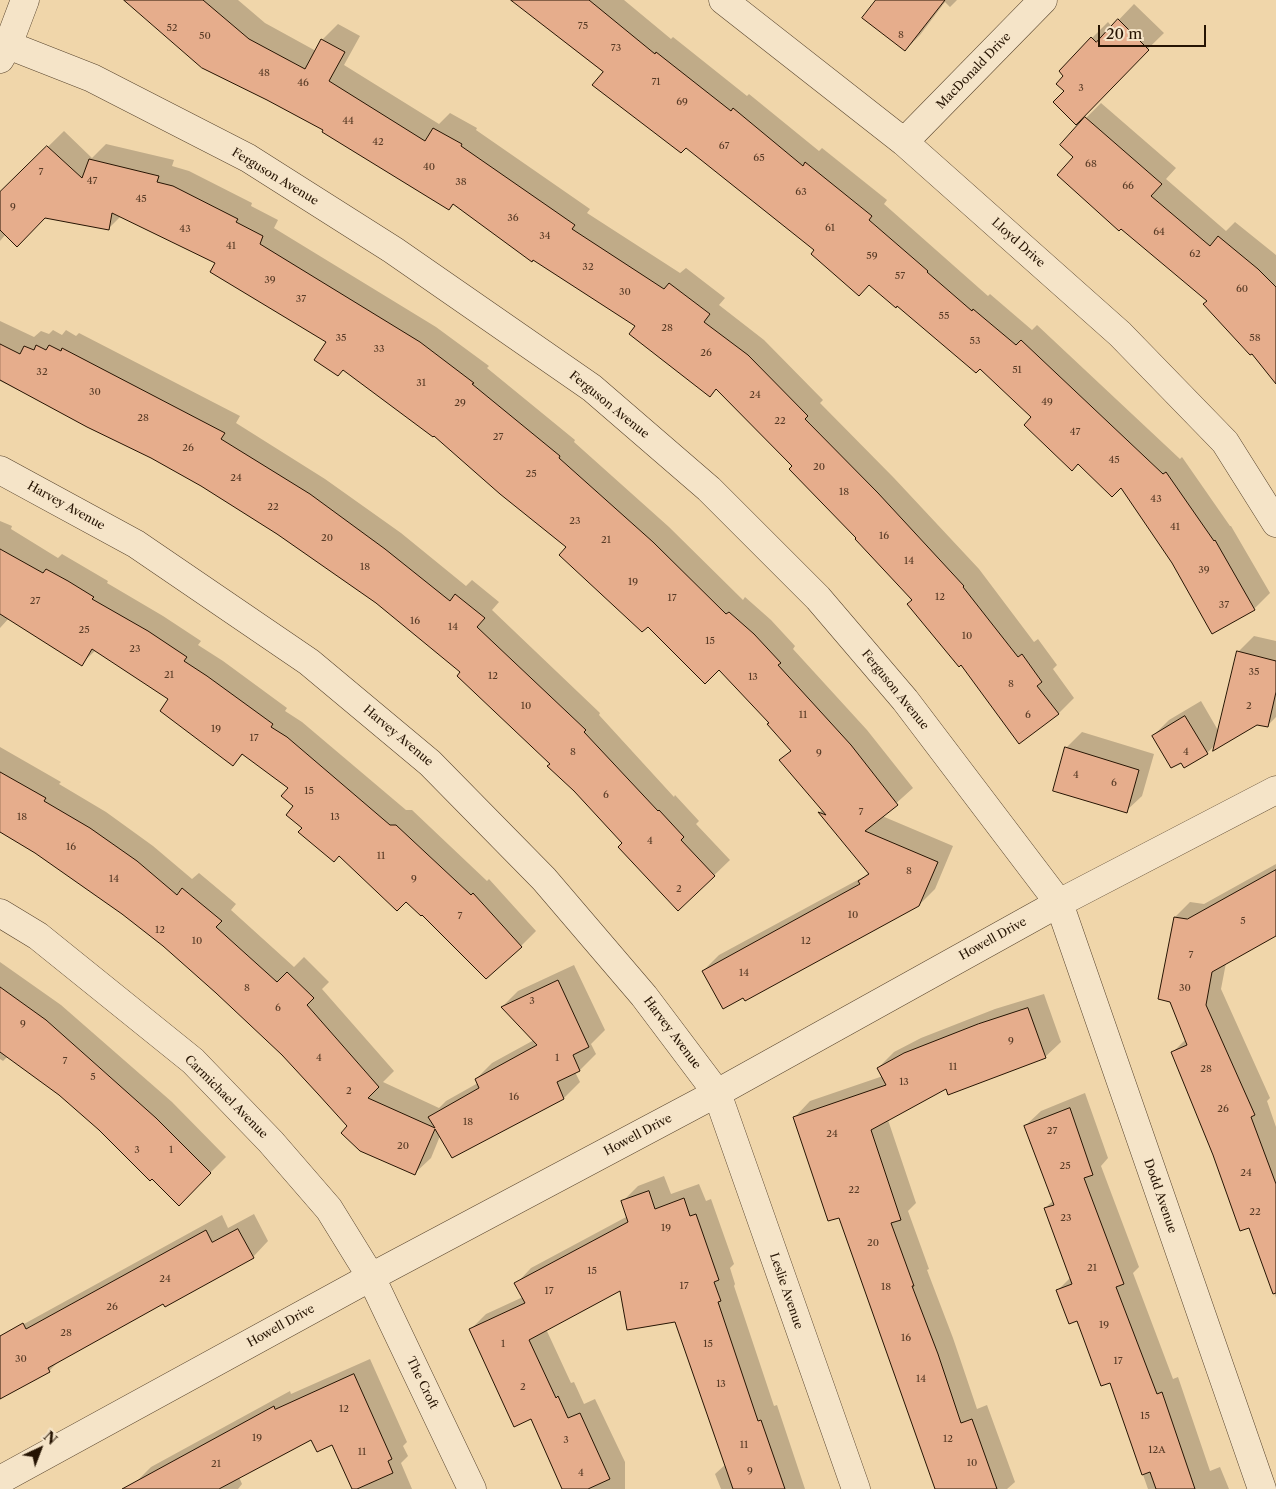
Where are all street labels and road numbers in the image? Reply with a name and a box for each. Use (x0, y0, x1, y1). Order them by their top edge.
street label: MacDonald Drive (934, 30, 1014, 112)
street label: Ferguson Avenue (229, 145, 321, 209)
street label: Lloyd Drive (988, 215, 1048, 271)
street label: Ferguson Avenue (566, 368, 652, 442)
street label: Harvey Avenue (25, 479, 107, 533)
street label: Ferguson Avenue (858, 647, 932, 733)
street label: Harvey Avenue (360, 703, 436, 769)
street label: Howell Drive (957, 915, 1029, 963)
street label: Harvey Avenue (640, 994, 704, 1072)
street label: Carmichael Avenue (181, 1052, 271, 1142)
street label: Howell Drive (602, 1111, 674, 1159)
street label: Dodd Avenue (1141, 1157, 1179, 1235)
street label: Leslie Avenue (766, 1251, 806, 1331)
street label: Howell Drive (245, 1302, 317, 1350)
street label: The Croft (403, 1355, 441, 1411)

